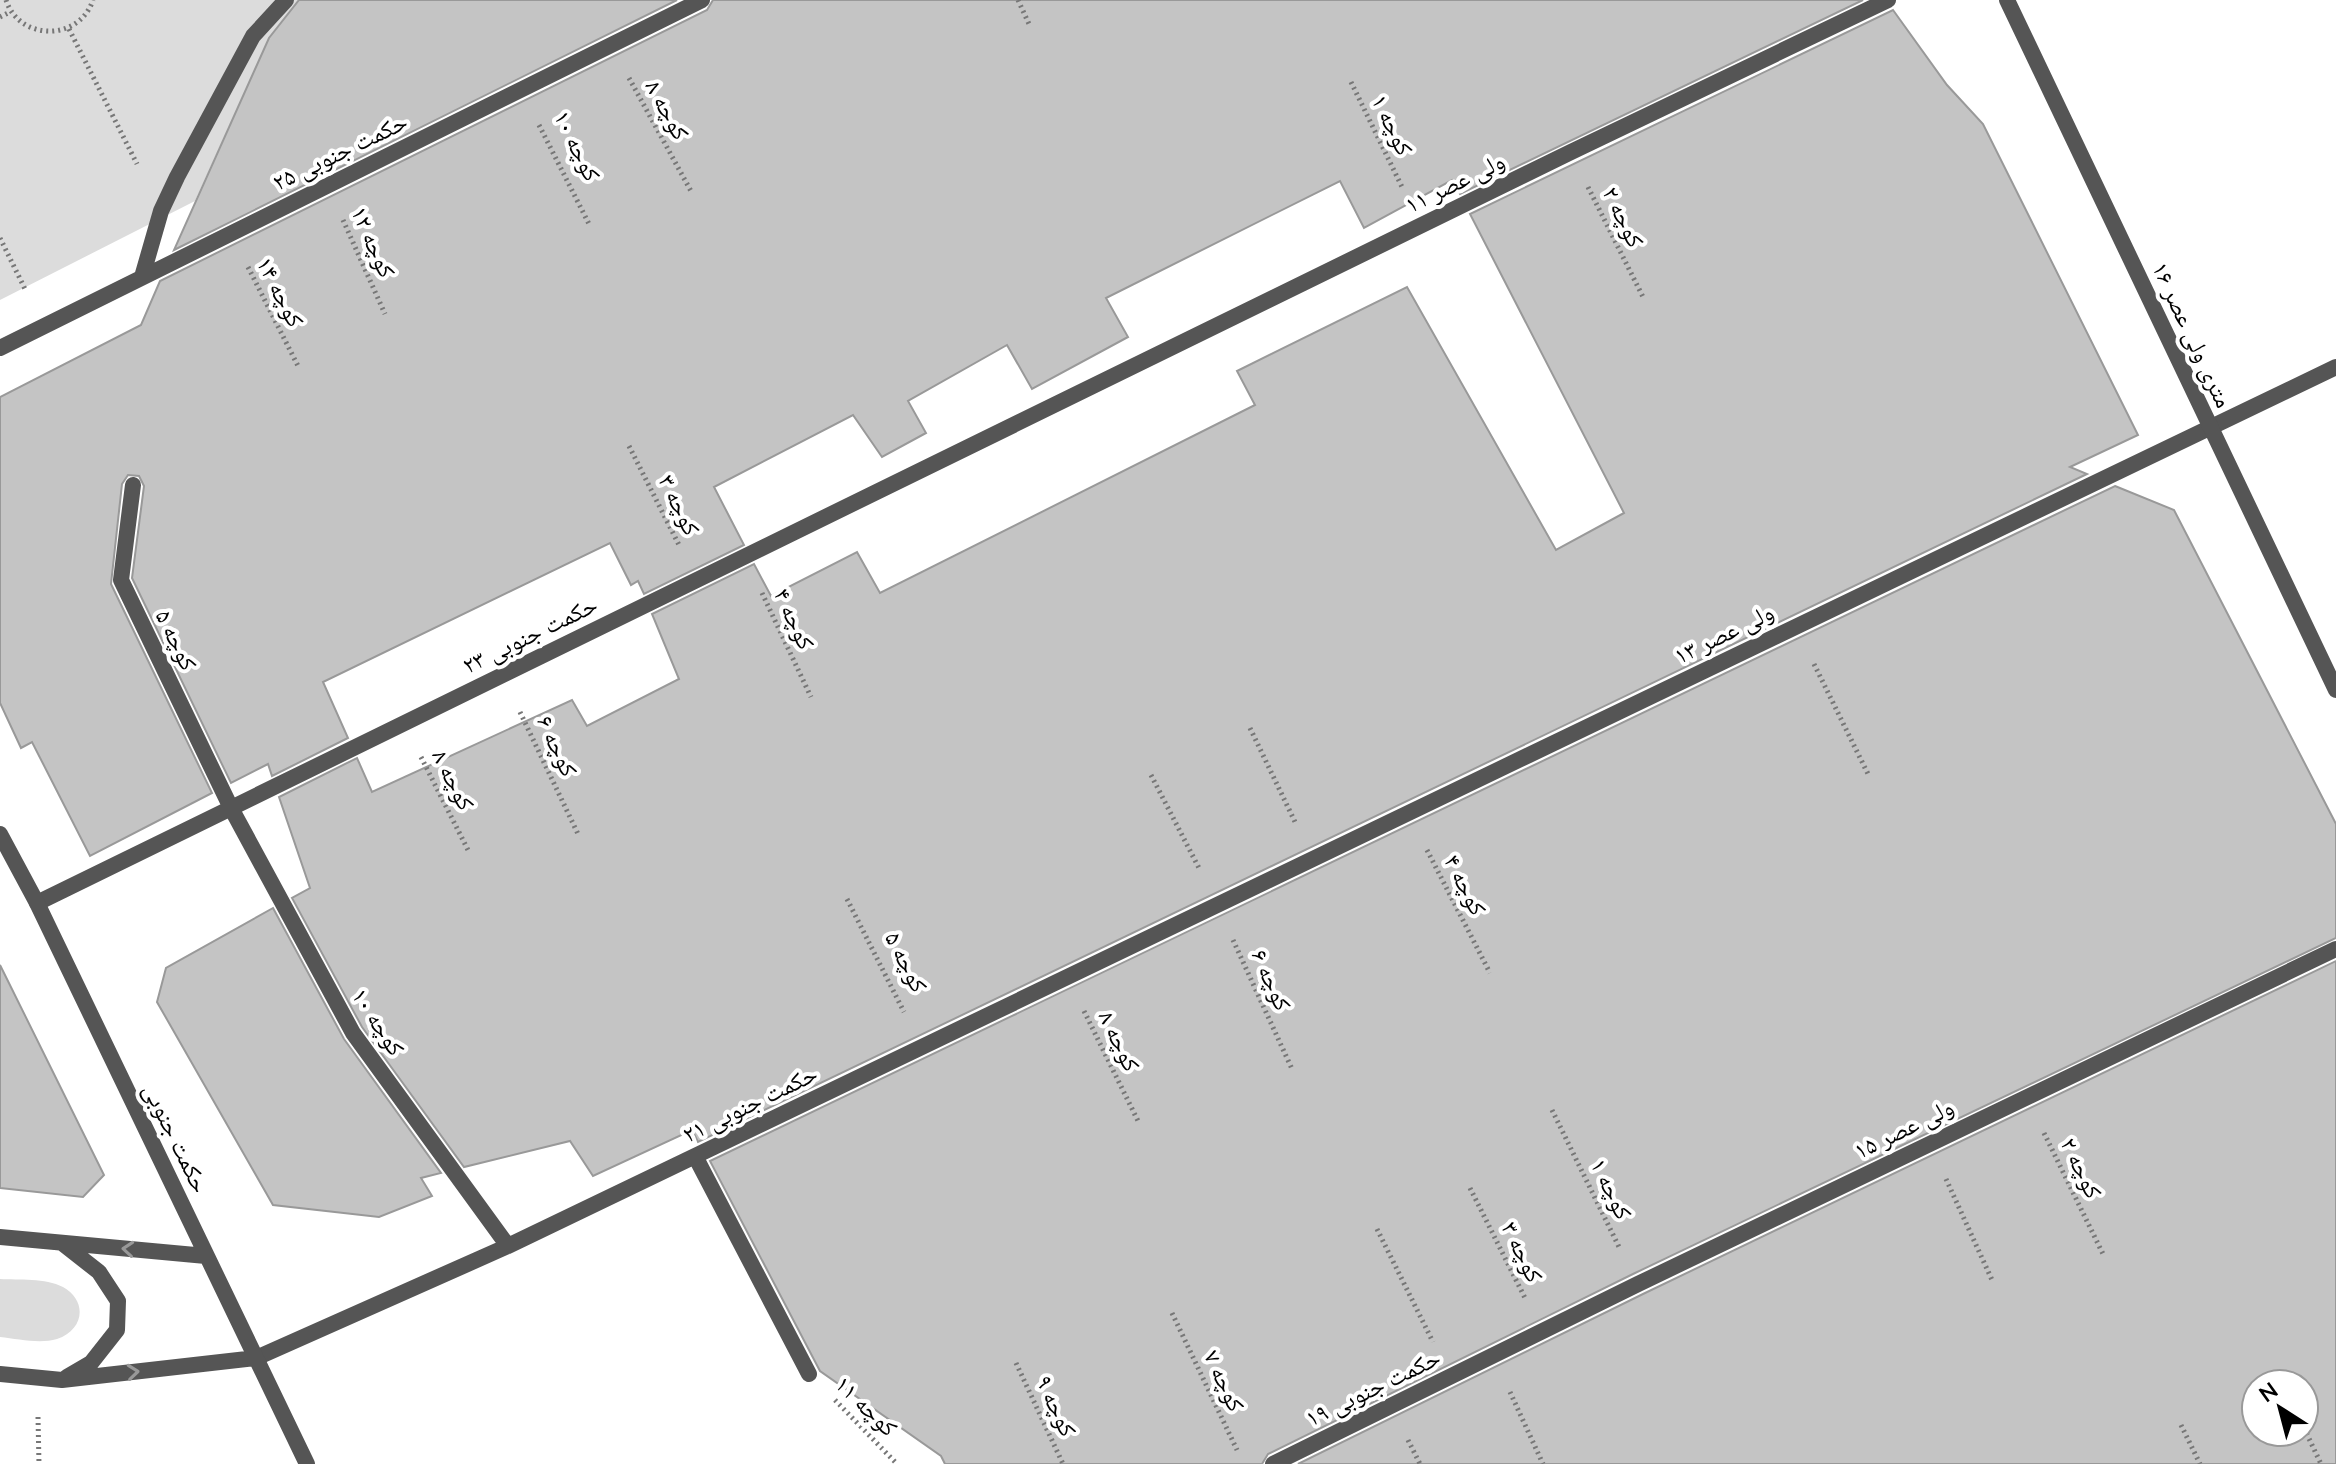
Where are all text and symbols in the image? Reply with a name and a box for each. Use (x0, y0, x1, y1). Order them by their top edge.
street label: کوچه ۸ (637, 74, 697, 146)
street label: کوچه ۱ (1364, 89, 1420, 161)
street label: کوچه ۱۰ (546, 105, 608, 187)
street label: حکمت جنوبی ۲۵ (267, 106, 413, 198)
street label: ولی عصر ۱۱ (1400, 145, 1510, 221)
street label: کوچه ۲ (1595, 181, 1651, 253)
street label: کوچه ۱۲ (343, 201, 403, 283)
street label: کوچه ۱۴ (249, 251, 311, 333)
street label: ۱۶ متری ولی عصر (2144, 257, 2240, 413)
street label: کوچه ۳ (651, 469, 707, 541)
street label: کوچه ۴ (766, 583, 822, 655)
street label: حکمت جنوبی ۲۳ (457, 589, 603, 681)
street label: ولی عصر ۱۳ (1669, 596, 1779, 672)
street label: کوچه ۵ (148, 604, 204, 676)
street label: کوچه ۶ (529, 710, 585, 782)
street label: کوچه ۸ (424, 744, 482, 816)
street label: کوچه ۴ (1436, 849, 1494, 921)
street label: کوچه ۵ (877, 926, 935, 998)
street label: کوچه ۶ (1243, 944, 1299, 1016)
street label: کوچه ۱۰ (344, 982, 412, 1062)
street label: کوچه ۸ (1091, 1005, 1147, 1077)
street label: حکمت جنوبی ۲۱ (677, 1058, 823, 1150)
street label: حکمت جنوبی (136, 1078, 216, 1198)
street label: ولی عصر ۱۵ (1849, 1091, 1959, 1167)
street label: کوچه ۲ (2053, 1132, 2109, 1204)
street label: کوچه ۱ (1583, 1153, 1639, 1225)
street label: کوچه ۳ (1494, 1216, 1550, 1288)
one-way arrow (121, 1240, 134, 1257)
street label: حکمت جنوبی ۱۹ (1300, 1342, 1446, 1434)
street label: کوچه ۷ (1196, 1345, 1252, 1417)
one-way arrow (127, 1364, 140, 1381)
street label: کوچه ۱۱ (828, 1368, 904, 1444)
north arrow (2240, 1368, 2320, 1448)
street label: کوچه ۹ (1028, 1370, 1084, 1442)
text: N (2253, 1376, 2284, 1410)

